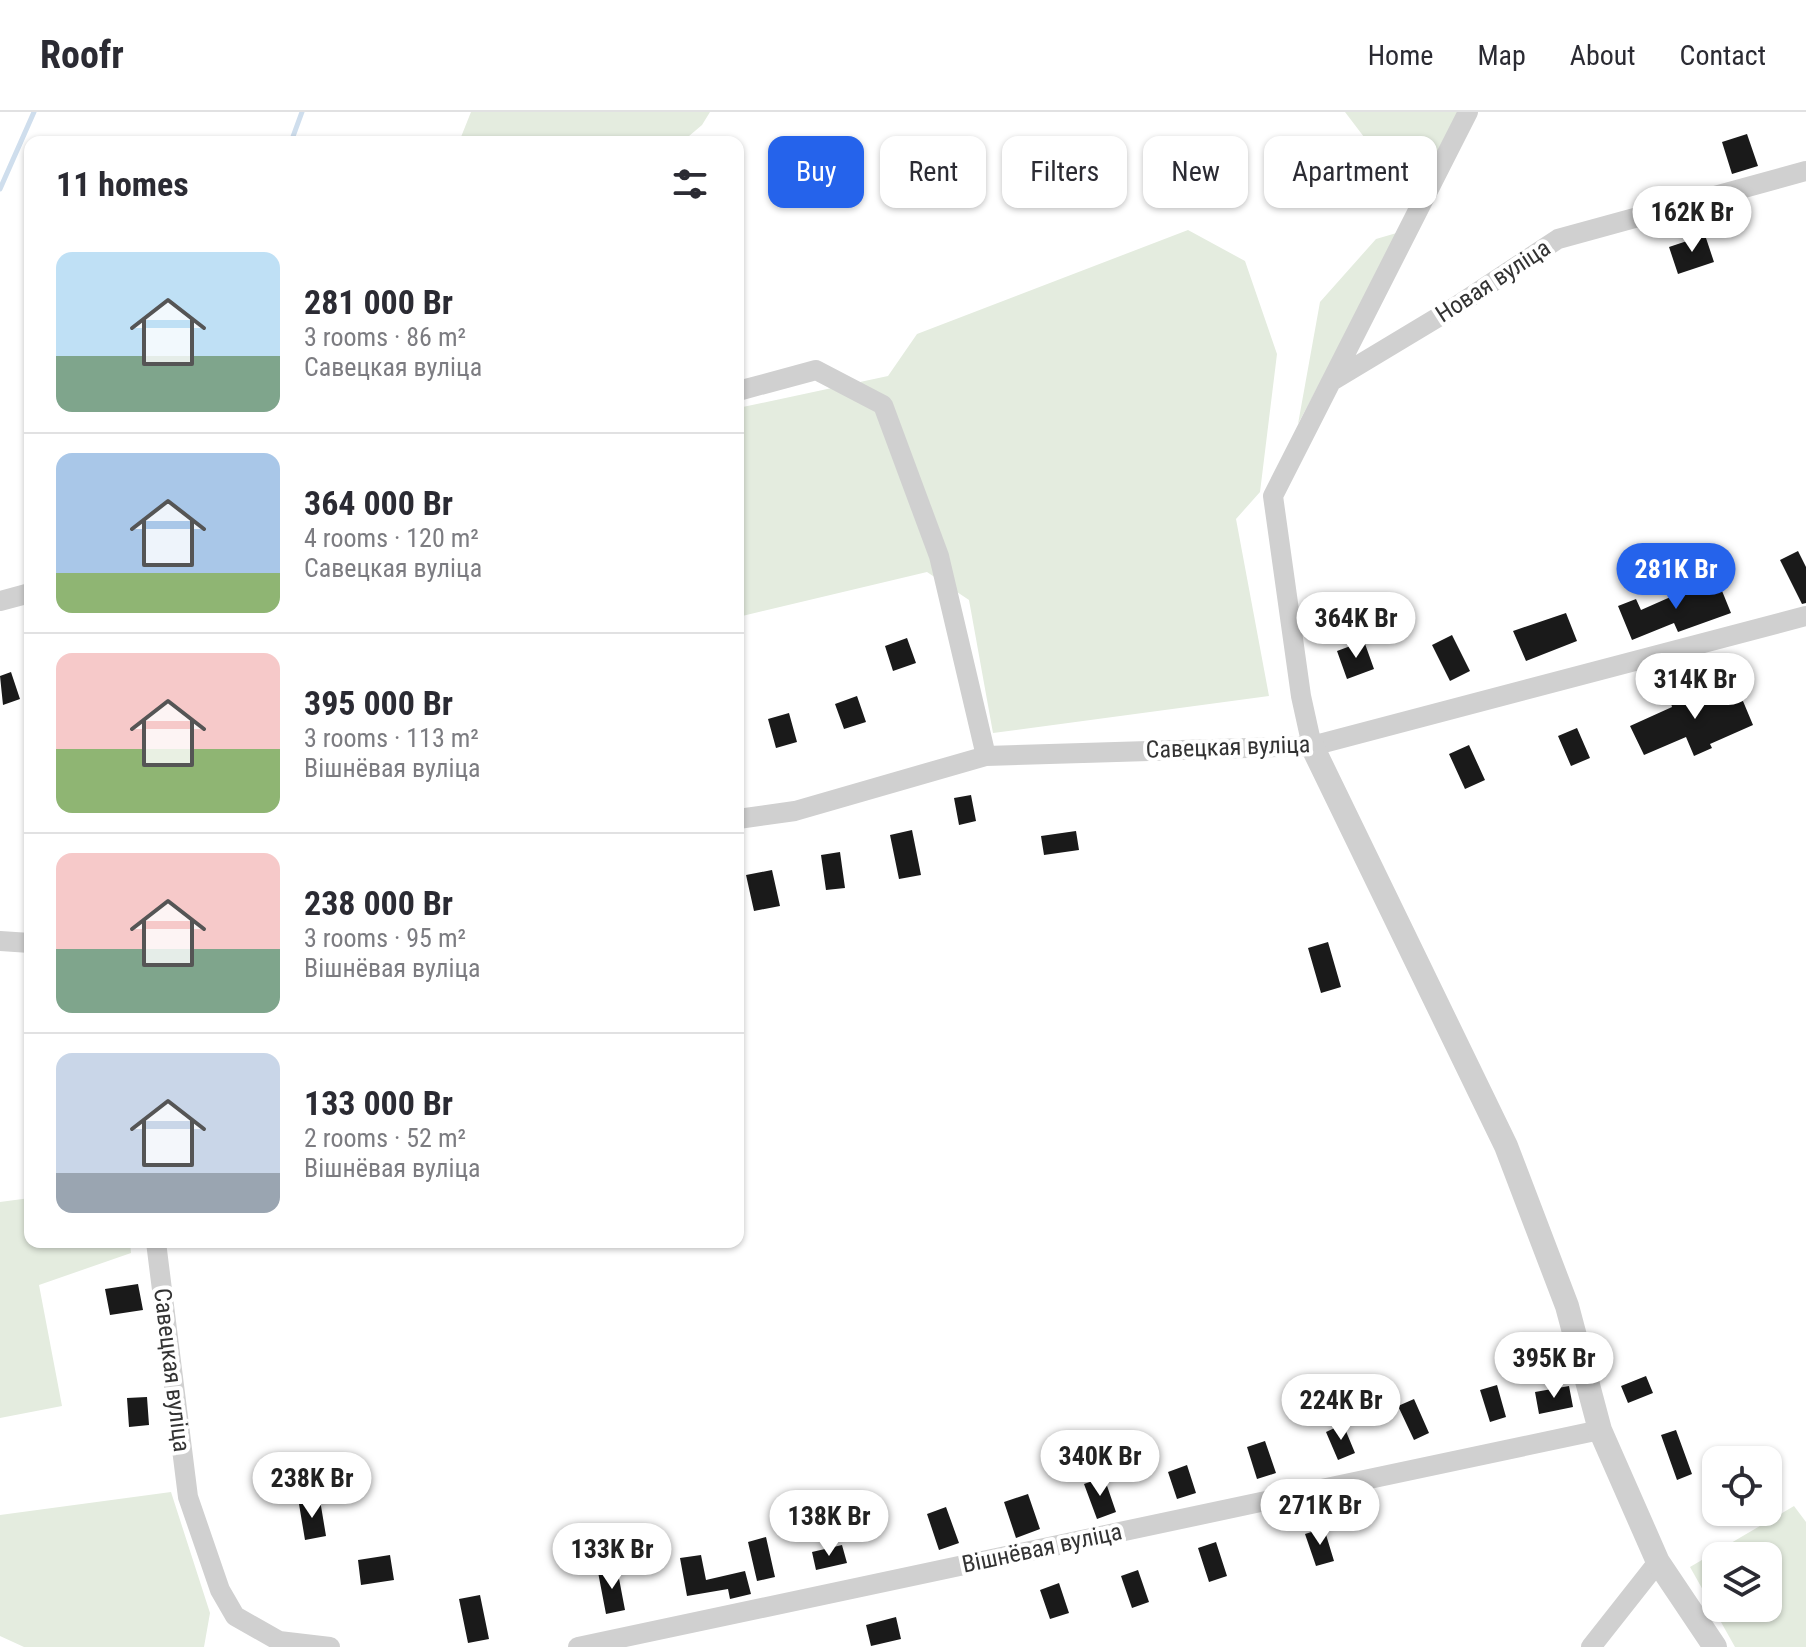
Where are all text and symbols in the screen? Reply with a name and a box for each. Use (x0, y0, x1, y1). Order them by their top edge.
text: Roofr (40, 33, 124, 77)
text: Home (1368, 39, 1433, 72)
text: Map (1477, 39, 1526, 72)
text: About (1570, 39, 1636, 72)
text: Contact (1680, 39, 1766, 72)
chip: Buy (768, 136, 864, 208)
chip: Rent (880, 136, 986, 208)
chip: Filters (1002, 136, 1127, 208)
chip: New (1143, 136, 1248, 208)
chip: Apartment (1264, 136, 1437, 208)
icon: filters (668, 162, 712, 206)
text: 11 homes (56, 164, 189, 204)
pin: 162K Br (1618, 186, 1766, 254)
text: 162K Br (1651, 197, 1734, 227)
street label: Новая вуліца (1430, 234, 1556, 328)
text: 281 000 Br (304, 282, 453, 322)
icon: home (120, 284, 216, 380)
text: 3 rooms · 86 m² (304, 322, 466, 352)
text: Савецкая вуліца (304, 352, 482, 382)
text: 364 000 Br (304, 483, 453, 523)
icon: home (120, 485, 216, 581)
text: 4 rooms · 120 m² (304, 523, 479, 553)
pin: 281K Br (1602, 543, 1750, 611)
text: Савецкая вуліца (304, 553, 482, 583)
text: 281K Br (1635, 554, 1718, 584)
pin: 364K Br (1282, 592, 1430, 660)
text: 364K Br (1315, 603, 1398, 633)
pin: 314K Br (1621, 653, 1769, 721)
text: 314K Br (1654, 664, 1737, 694)
text: 395 000 Br (304, 683, 453, 723)
icon: home (120, 685, 216, 781)
text: 3 rooms · 113 m² (304, 723, 479, 753)
street label: Савецкая вуліца (1145, 730, 1311, 764)
text: Вішнёвая вуліца (304, 753, 481, 783)
text: 238 000 Br (304, 883, 453, 923)
icon: home (120, 885, 216, 981)
text: 3 rooms · 95 m² (304, 923, 466, 953)
text: Вішнёвая вуліца (304, 953, 481, 983)
text: 133 000 Br (304, 1083, 453, 1123)
icon: home (120, 1085, 216, 1181)
text: 2 rooms · 52 m² (304, 1123, 466, 1153)
text: Вішнёвая вуліца (304, 1153, 481, 1183)
street label: Савецкая вуліца (148, 1287, 196, 1453)
pin: 395K Br (1480, 1332, 1628, 1400)
text: 395K Br (1513, 1343, 1596, 1373)
pin: 224K Br (1267, 1374, 1415, 1442)
text: 224K Br (1300, 1385, 1383, 1415)
pin: 340K Br (1026, 1430, 1174, 1498)
text: 340K Br (1059, 1441, 1142, 1471)
map controls (1702, 1446, 1782, 1622)
button: locate (1702, 1446, 1782, 1526)
pin: 238K Br (238, 1452, 386, 1520)
text: 238K Br (271, 1463, 354, 1493)
pin: 271K Br (1246, 1479, 1394, 1547)
pin: 138K Br (755, 1490, 903, 1558)
text: 271K Br (1279, 1490, 1362, 1520)
text: 138K Br (788, 1501, 871, 1531)
street label: Вішнёвая вуліца (959, 1517, 1125, 1579)
pin: 133K Br (538, 1523, 686, 1591)
text: 133K Br (571, 1534, 654, 1564)
button: layers (1702, 1542, 1782, 1622)

